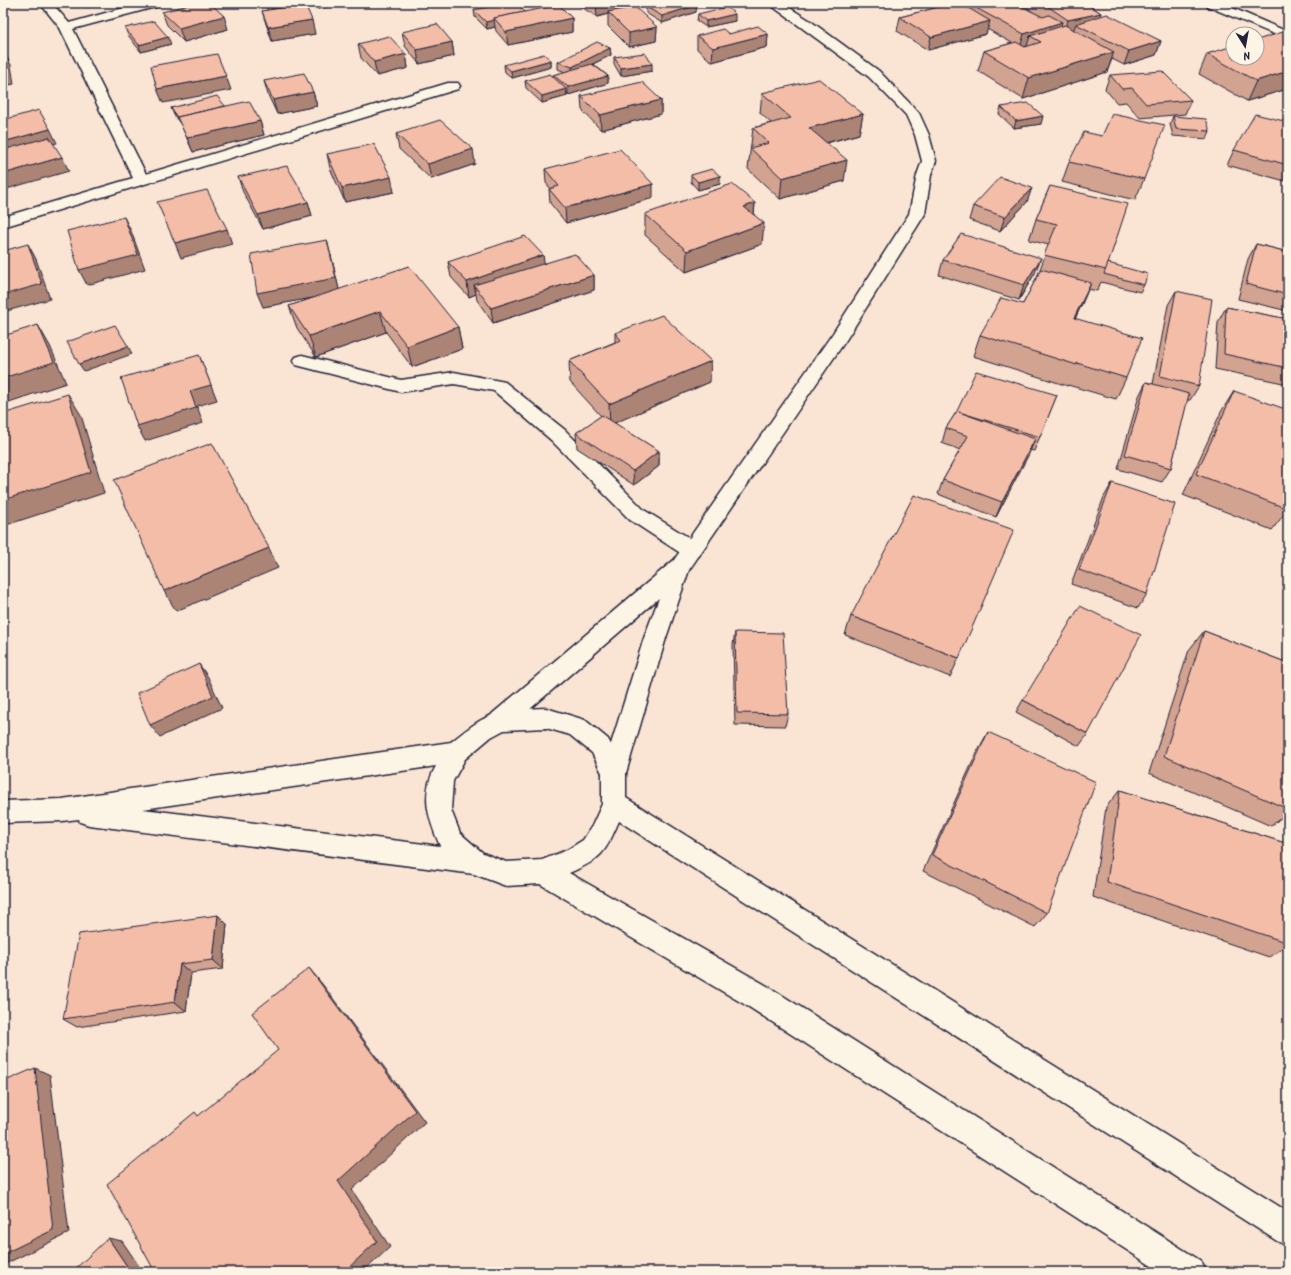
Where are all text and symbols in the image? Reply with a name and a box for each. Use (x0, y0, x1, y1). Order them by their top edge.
north arrow (1225, 26, 1265, 66)
text: N (1242, 45, 1252, 64)

